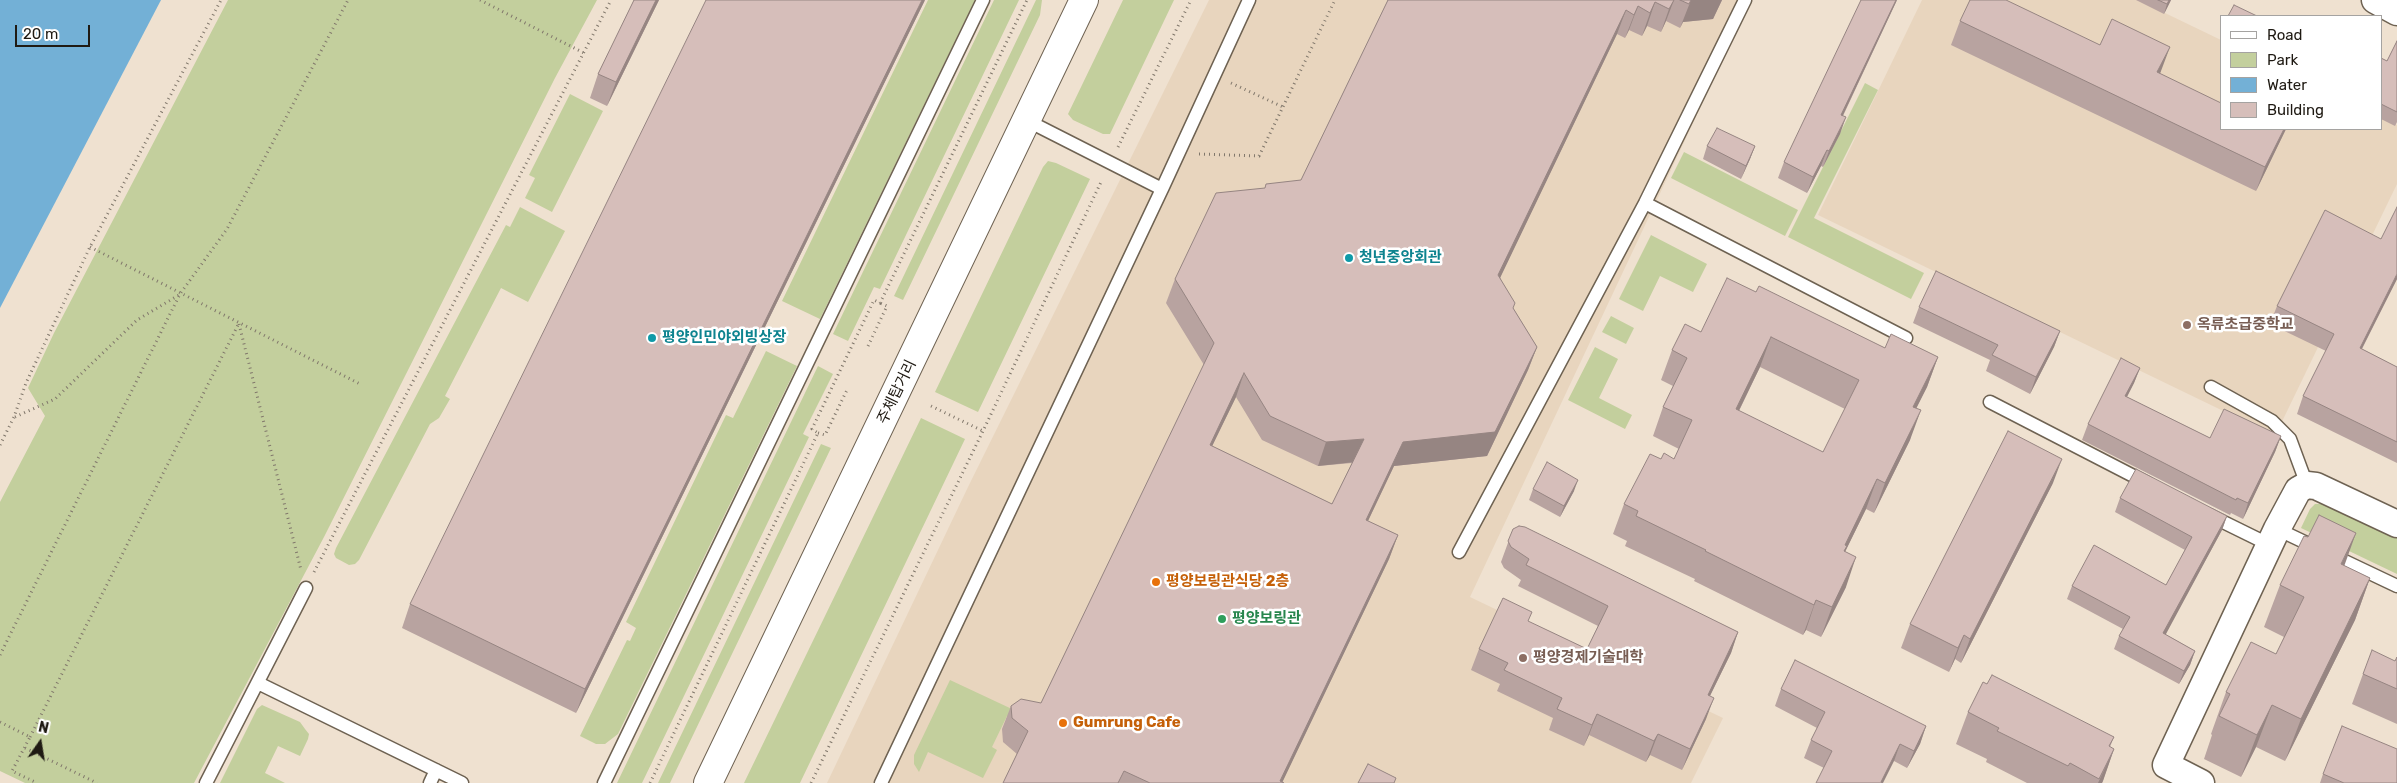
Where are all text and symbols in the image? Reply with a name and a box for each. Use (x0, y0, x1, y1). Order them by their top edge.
scale bar (18, 15, 92, 47)
legend (2220, 15, 2382, 130)
text: 20 m (23, 25, 58, 43)
text: Road (2267, 26, 2303, 44)
text: Park (2267, 51, 2298, 69)
text: Water (2267, 76, 2307, 94)
text: Building (2267, 101, 2324, 119)
place label: 청년중앙회관 (1359, 249, 1442, 267)
marker: 청년중앙회관 (1343, 252, 1355, 264)
place label: 옥류초급중학교 (2197, 316, 2294, 334)
marker: 옥류초급중학교 (2181, 319, 2193, 331)
place label: 평양인민야외빙상장 (662, 329, 786, 347)
marker: 평양인민야외빙상장 (646, 332, 658, 344)
street label: 주체탑거리 (874, 357, 920, 427)
place label: 평양보링관식당 2층 (1166, 573, 1289, 591)
marker: 평양보링관식당 2층 (1150, 576, 1162, 588)
place label: 평양보링관 (1232, 610, 1301, 628)
marker: 평양보링관 (1216, 613, 1228, 625)
place label: 평양경제기술대학 (1533, 649, 1643, 667)
marker: 평양경제기술대학 (1517, 652, 1529, 664)
place label: Gumrung Cafe (1073, 714, 1181, 732)
marker: Gumrung Cafe (1057, 717, 1069, 729)
north arrow (15, 718, 65, 768)
text: N (37, 718, 50, 737)

